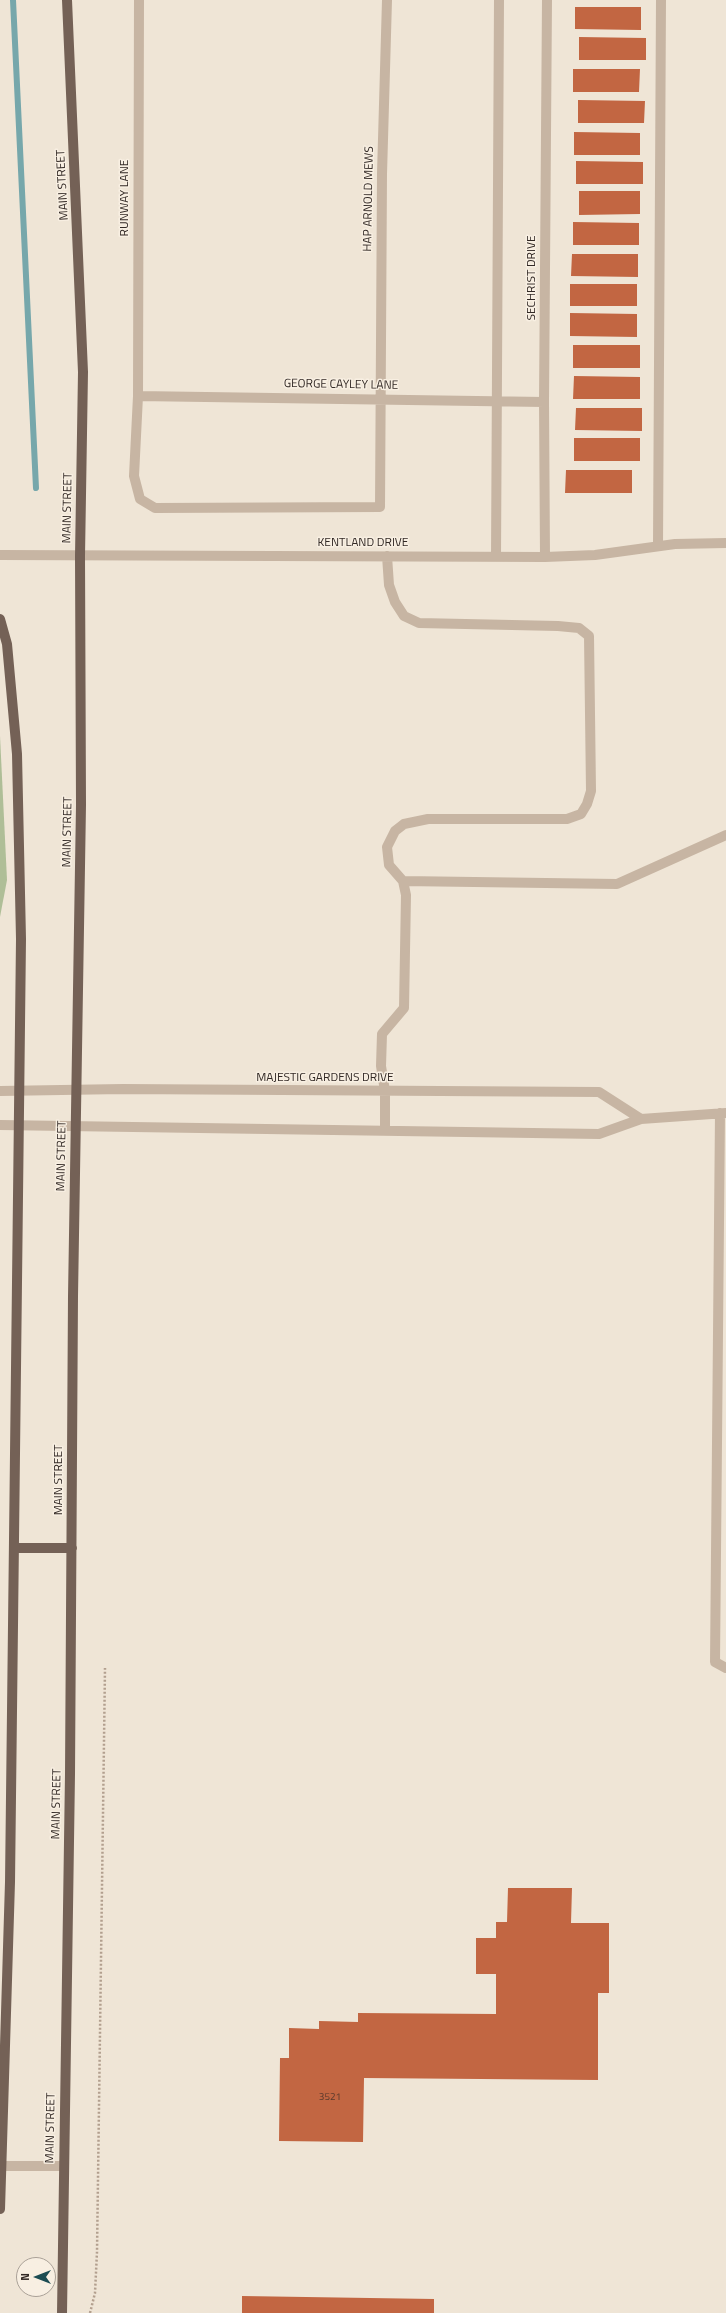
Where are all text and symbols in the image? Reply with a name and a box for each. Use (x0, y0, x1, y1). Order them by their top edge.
street label: HAP ARNOLD MEWS (361, 146, 377, 252)
street label: MAIN STREET (54, 149, 72, 221)
street label: RUNWAY LANE (118, 160, 132, 236)
street label: SECHRIST DRIVE (525, 235, 539, 321)
street label: GEORGE CAYLEY LANE (284, 377, 398, 393)
street label: MAIN STREET (60, 473, 76, 543)
street label: KENTLAND DRIVE (318, 536, 408, 550)
street label: MAIN STREET (60, 797, 76, 867)
street label: MAJESTIC GARDENS DRIVE (256, 1071, 394, 1085)
street label: MAIN STREET (54, 1121, 70, 1191)
street label: MAIN STREET (52, 1445, 66, 1515)
street label: MAIN STREET (49, 1769, 65, 1839)
house number: 3521 (319, 2092, 341, 2104)
street label: MAIN STREET (43, 2093, 59, 2163)
north arrow (16, 2257, 56, 2297)
text: N (17, 2273, 33, 2281)

